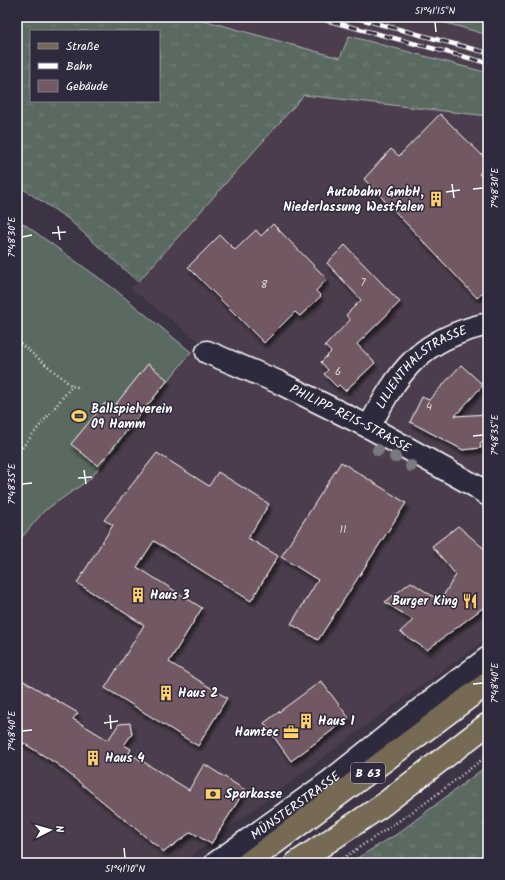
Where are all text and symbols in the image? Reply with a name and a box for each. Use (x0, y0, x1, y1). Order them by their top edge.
text: 51°41'15"N (415, 3, 456, 19)
legend (30, 30, 160, 102)
text: Straße (66, 37, 100, 56)
text: Bahn (66, 57, 92, 76)
text: Gebäude (66, 77, 108, 96)
text: 7°48'30"E (487, 166, 503, 208)
place label: Autobahn GmbH, Niederlassung Westfalen (283, 182, 424, 218)
building icon: Autobahn GmbH, Niederlassung Westfalen (427, 190, 445, 208)
text: 7°48'30"E (4, 215, 20, 257)
house number: 7 (360, 274, 366, 292)
house number: 8 (261, 276, 268, 294)
street label: LILIENTHALSTRASSE (370, 320, 470, 413)
house number: 6 (335, 363, 341, 381)
street label: PHILIPP-REIS-STRASSE (286, 379, 415, 459)
house number: 4 (426, 398, 432, 416)
place label: Ballspielverein 09 Hamm (91, 399, 172, 435)
sports icon: Ballspielverein 09 Hamm (70, 407, 88, 425)
text: 7°48'35"E (487, 413, 503, 456)
text: 7°48'35"E (4, 462, 20, 505)
house number: 11 (340, 521, 346, 539)
place label: Haus 3 (150, 585, 190, 606)
building icon: Haus 3 (129, 586, 147, 604)
place label: Burger King (392, 591, 458, 612)
restaurant icon: Burger King (461, 592, 479, 610)
text: 7°48'40"E (487, 662, 503, 703)
place label: Haus 2 (178, 683, 218, 704)
building icon: Haus 2 (157, 684, 175, 702)
text: 7°48'40"E (4, 710, 20, 751)
place label: Haus 1 (318, 711, 354, 732)
building icon: Haus 1 (297, 712, 315, 730)
place label: Hamtec (235, 722, 279, 743)
office icon: Hamtec (282, 723, 300, 741)
place label: Haus 4 (105, 748, 145, 769)
building icon: Haus 4 (84, 749, 102, 767)
road number: B 63 (351, 763, 385, 783)
street label: MÜNSTERSTRASSE (246, 766, 345, 846)
place label: Sparkasse (225, 784, 283, 805)
bank icon: Sparkasse (204, 785, 222, 803)
north arrow (30, 810, 70, 850)
text: N (50, 825, 68, 834)
text: 51°41'10"N (105, 861, 145, 877)

